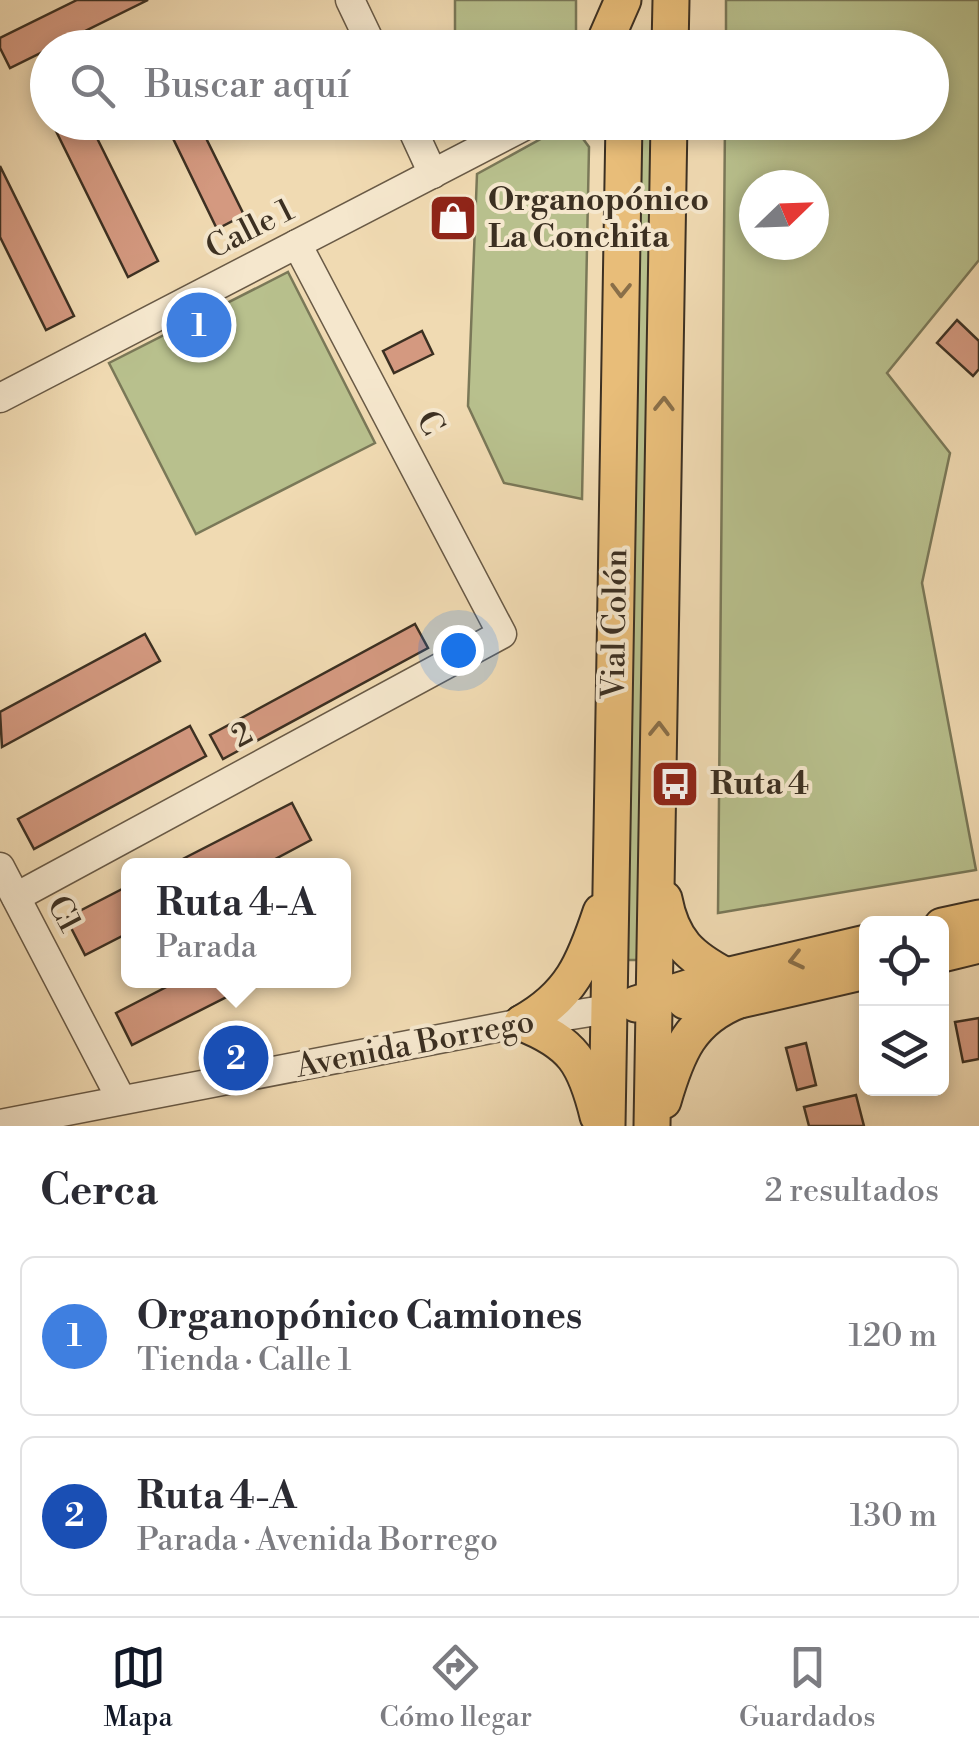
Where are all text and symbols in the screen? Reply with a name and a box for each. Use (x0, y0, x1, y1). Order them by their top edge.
search box (30, 30, 949, 140)
icon: search (65, 58, 120, 113)
text: Buscar aquí (145, 62, 350, 109)
north arrow (739, 170, 829, 260)
place label: Organopónico La Conchita (488, 180, 709, 257)
street label: Calle 1 (199, 190, 301, 268)
shop icon: Organopónico La Conchita (427, 192, 479, 244)
one-way arrow (610, 282, 632, 298)
pin: 1 (166, 288, 232, 362)
one-way arrow (653, 395, 675, 410)
street label: C (407, 404, 453, 442)
street label: Vial Colón (594, 548, 636, 701)
your location (433, 625, 484, 676)
street label: 2 (225, 713, 259, 757)
one-way arrow (648, 720, 669, 736)
bus stop icon: Ruta 4 (649, 758, 701, 810)
place label: Ruta 4 (710, 764, 809, 804)
popup (121, 858, 351, 988)
text: Ruta 4-A (156, 880, 316, 927)
street label: C1 (38, 889, 90, 939)
map controls (859, 916, 949, 1096)
button: locate (859, 916, 949, 1006)
text: Parada (156, 927, 257, 967)
one-way arrow (788, 948, 805, 969)
street label: Avenida Borrego (292, 1001, 538, 1087)
button: layers (859, 1006, 949, 1096)
pin: 2 (204, 1020, 268, 1096)
text: Cerca (40, 1165, 158, 1218)
text: 2 resultados (765, 1171, 939, 1211)
text: Organopónico Camiones (137, 1293, 582, 1340)
text: 1 (67, 1316, 82, 1356)
text: 120 m (848, 1316, 937, 1356)
text: Tienda · Calle 1 (137, 1340, 352, 1380)
text: Ruta 4-A (137, 1473, 297, 1520)
text: 2 (64, 1496, 85, 1536)
text: 130 m (850, 1496, 937, 1536)
text: Parada · Avenida Borrego (137, 1520, 498, 1560)
tab: Mapa (103, 1640, 173, 1735)
tab: Cómo llegar (380, 1640, 532, 1735)
tab: Guardados (739, 1640, 876, 1735)

